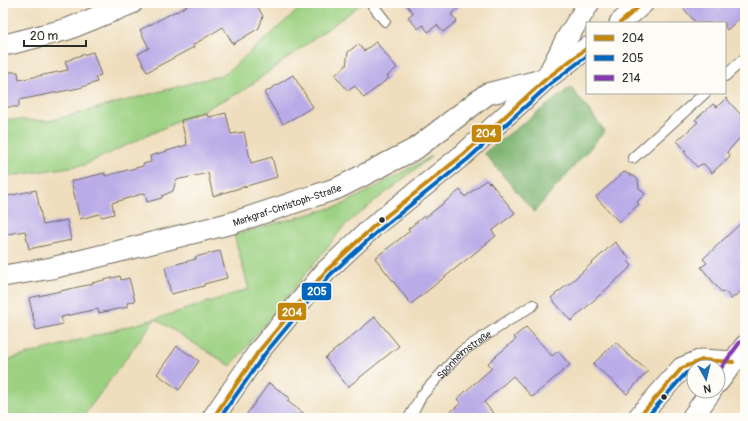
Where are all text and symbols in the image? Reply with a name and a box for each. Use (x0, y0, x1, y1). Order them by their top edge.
scale bar (24, 22, 86, 48)
legend (586, 22, 726, 94)
text: 20 m (30, 29, 59, 44)
text: 204 (622, 31, 644, 46)
text: 205 (622, 51, 643, 66)
text: 214 (622, 71, 640, 86)
line badge: 204 (471, 124, 502, 143)
text: 204 (476, 127, 497, 140)
street label: Markgraf-Christoph-Straße (231, 182, 344, 229)
unlabelled marker (377, 215, 387, 225)
line badge: 205 (301, 282, 332, 301)
text: 205 (307, 285, 327, 298)
line badge: 204 (277, 302, 307, 321)
text: 204 (282, 306, 303, 319)
street label: Sponheimstraße (435, 328, 494, 382)
north arrow (686, 359, 726, 399)
text: N (702, 381, 712, 395)
unlabelled marker (659, 392, 669, 402)

